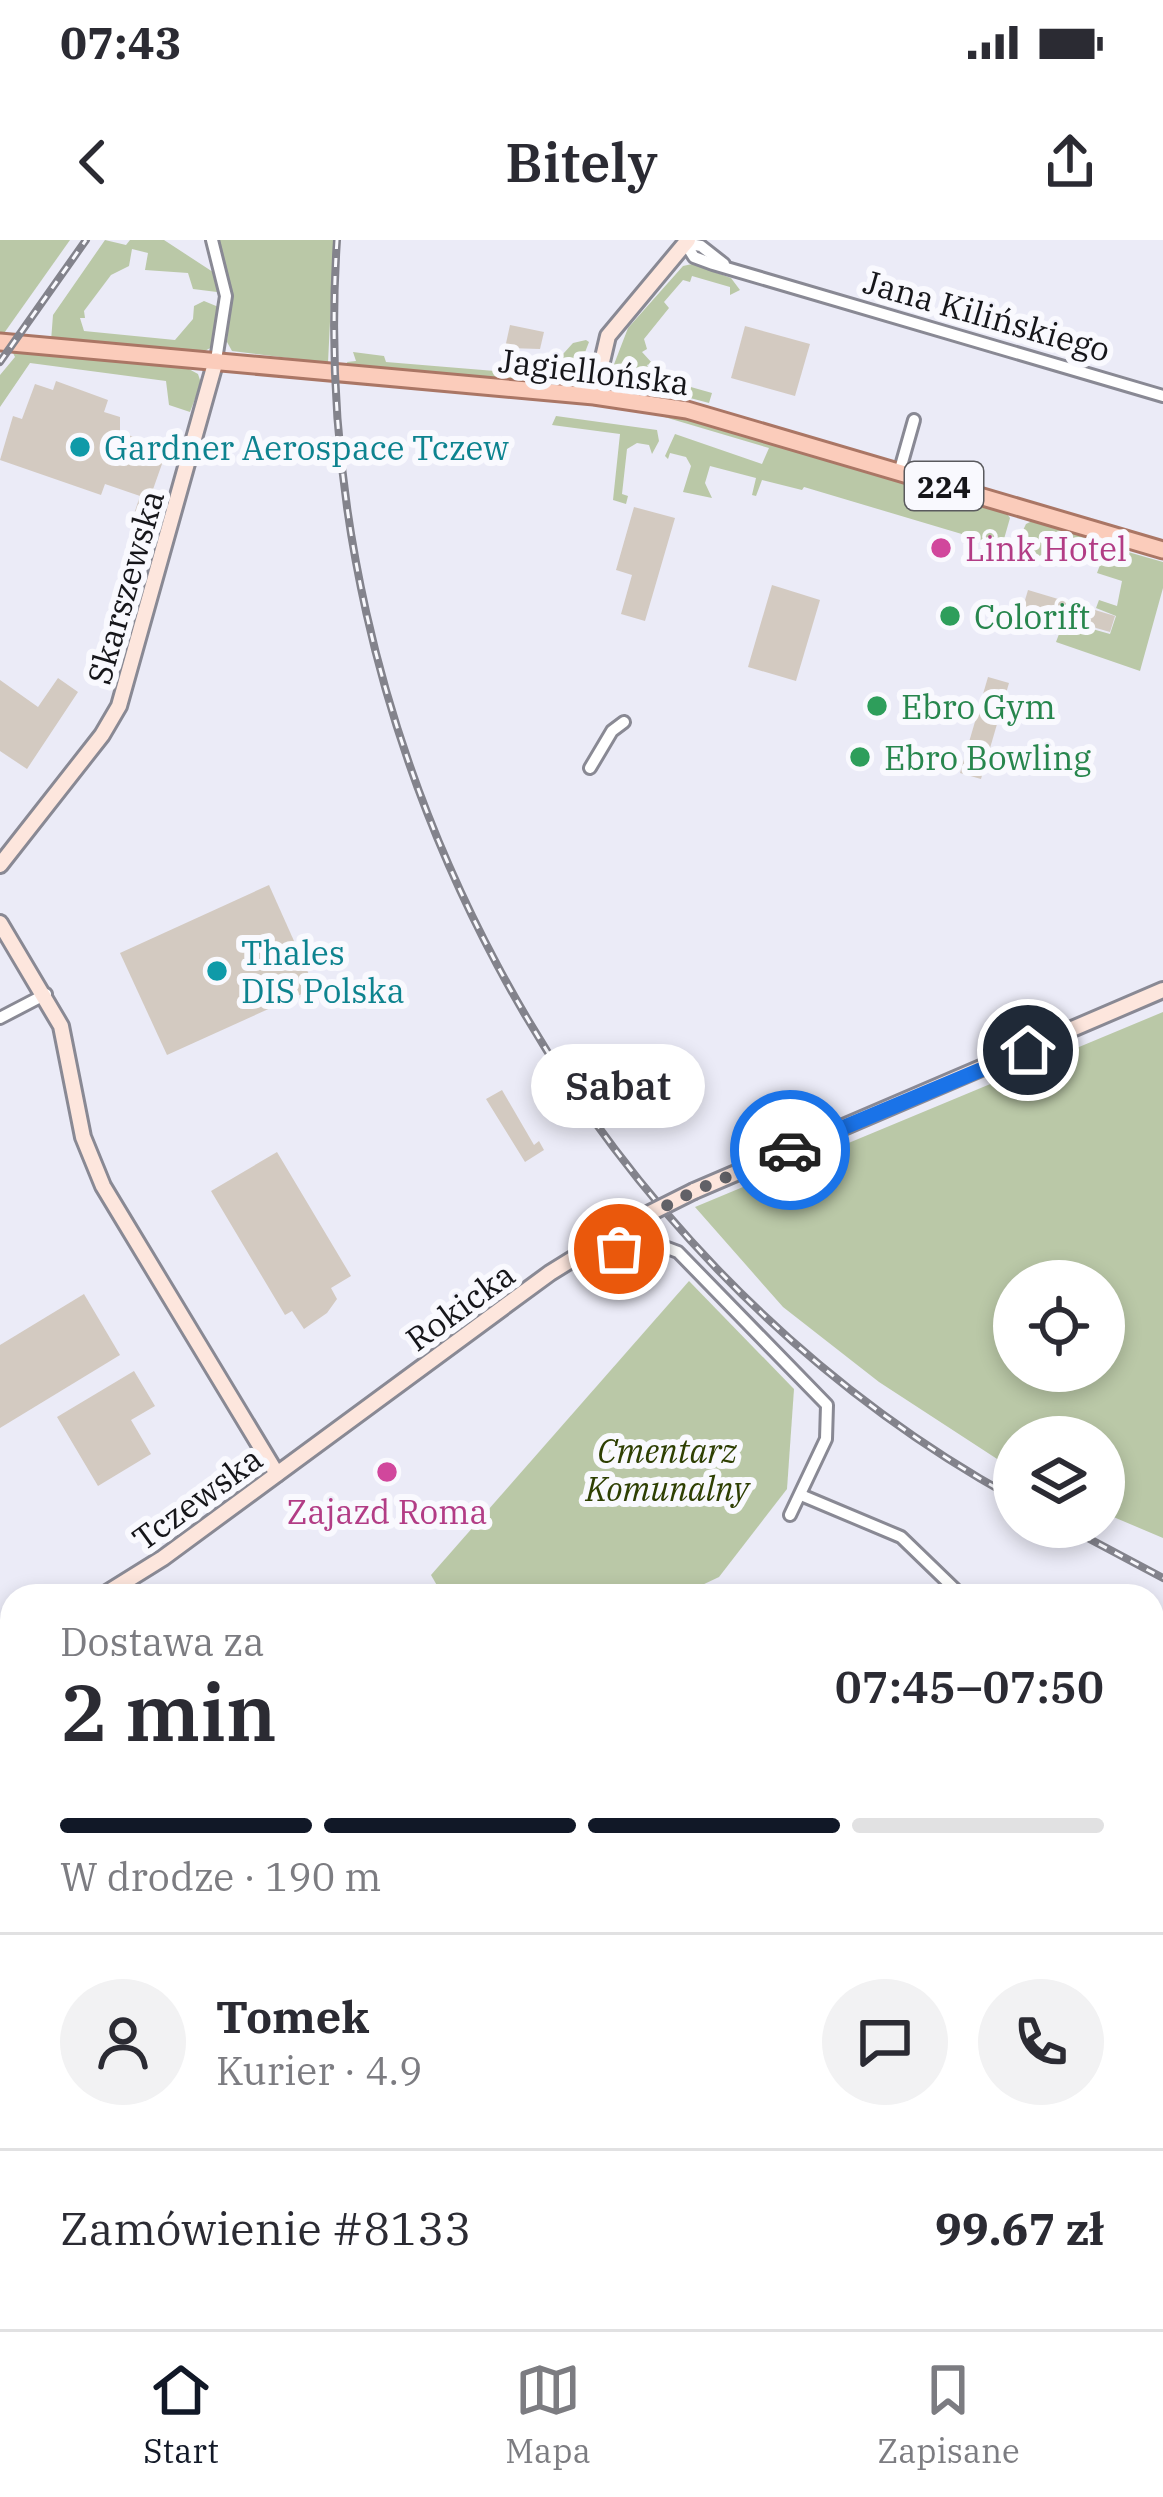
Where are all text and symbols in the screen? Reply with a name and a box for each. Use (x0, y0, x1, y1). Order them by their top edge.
text: 07:43 (60, 13, 182, 71)
text: Bitely (505, 127, 658, 197)
icon: back (60, 129, 126, 195)
icon: share (1037, 129, 1103, 195)
street label: Jana Kilińskiego (859, 259, 1115, 371)
street label: Jagiellońska (496, 338, 692, 404)
place label: Gardner Aerospace Tczew (104, 426, 509, 469)
marker: Gardner Aerospace Tczew (67, 434, 93, 460)
road number: 224 (905, 462, 983, 510)
street label: Skarszewska (77, 485, 173, 689)
place label: Link Hotel (965, 527, 1127, 570)
marker: Link Hotel (928, 535, 954, 561)
place label: Colorift (974, 595, 1090, 638)
marker: Colorift (937, 603, 963, 629)
place label: Ebro Gym (901, 685, 1056, 728)
marker: Ebro Gym (864, 693, 890, 719)
place label: Ebro Bowling (884, 736, 1091, 779)
marker: Ebro Bowling (847, 744, 873, 770)
place label: Thales DIS Polska (241, 931, 405, 1012)
marker: Thales DIS Polska (204, 958, 230, 984)
pin (977, 999, 1079, 1101)
icon: home (995, 1017, 1061, 1083)
callout: Sabat (532, 1045, 706, 1129)
text: Sabat (565, 1060, 671, 1111)
courier (730, 1090, 850, 1210)
icon: car (757, 1117, 823, 1183)
pin (568, 1198, 670, 1300)
icon: bag (586, 1216, 652, 1282)
street label: Rokicka (397, 1252, 523, 1360)
map controls (993, 1260, 1125, 1548)
button: locate (993, 1260, 1125, 1392)
button: layers (993, 1416, 1125, 1548)
park label: Cmentarz Komunalny (585, 1429, 752, 1510)
street label: Tczewska (124, 1436, 270, 1560)
marker: Zajazd Roma (374, 1459, 400, 1485)
place label: Zajazd Roma (287, 1490, 487, 1533)
text: Dostawa za (60, 1616, 264, 1667)
text: 07:45–07:50 (835, 1657, 1104, 1715)
text: 2 min (60, 1661, 277, 1762)
text: W drodze · 190 m (60, 1851, 381, 1902)
button: person (60, 1979, 186, 2105)
button: chat (822, 1979, 948, 2105)
button: phone (978, 1979, 1104, 2105)
text: Tomek (216, 1987, 369, 2045)
text: Kurier · 4.9 (216, 2045, 422, 2096)
text: Zamówienie #8133 (60, 2199, 471, 2257)
text: 99.67 zł (935, 2199, 1104, 2257)
tab: Start (143, 2357, 219, 2472)
tab: Mapa (505, 2357, 591, 2472)
tab: Zapisane (877, 2357, 1020, 2472)

